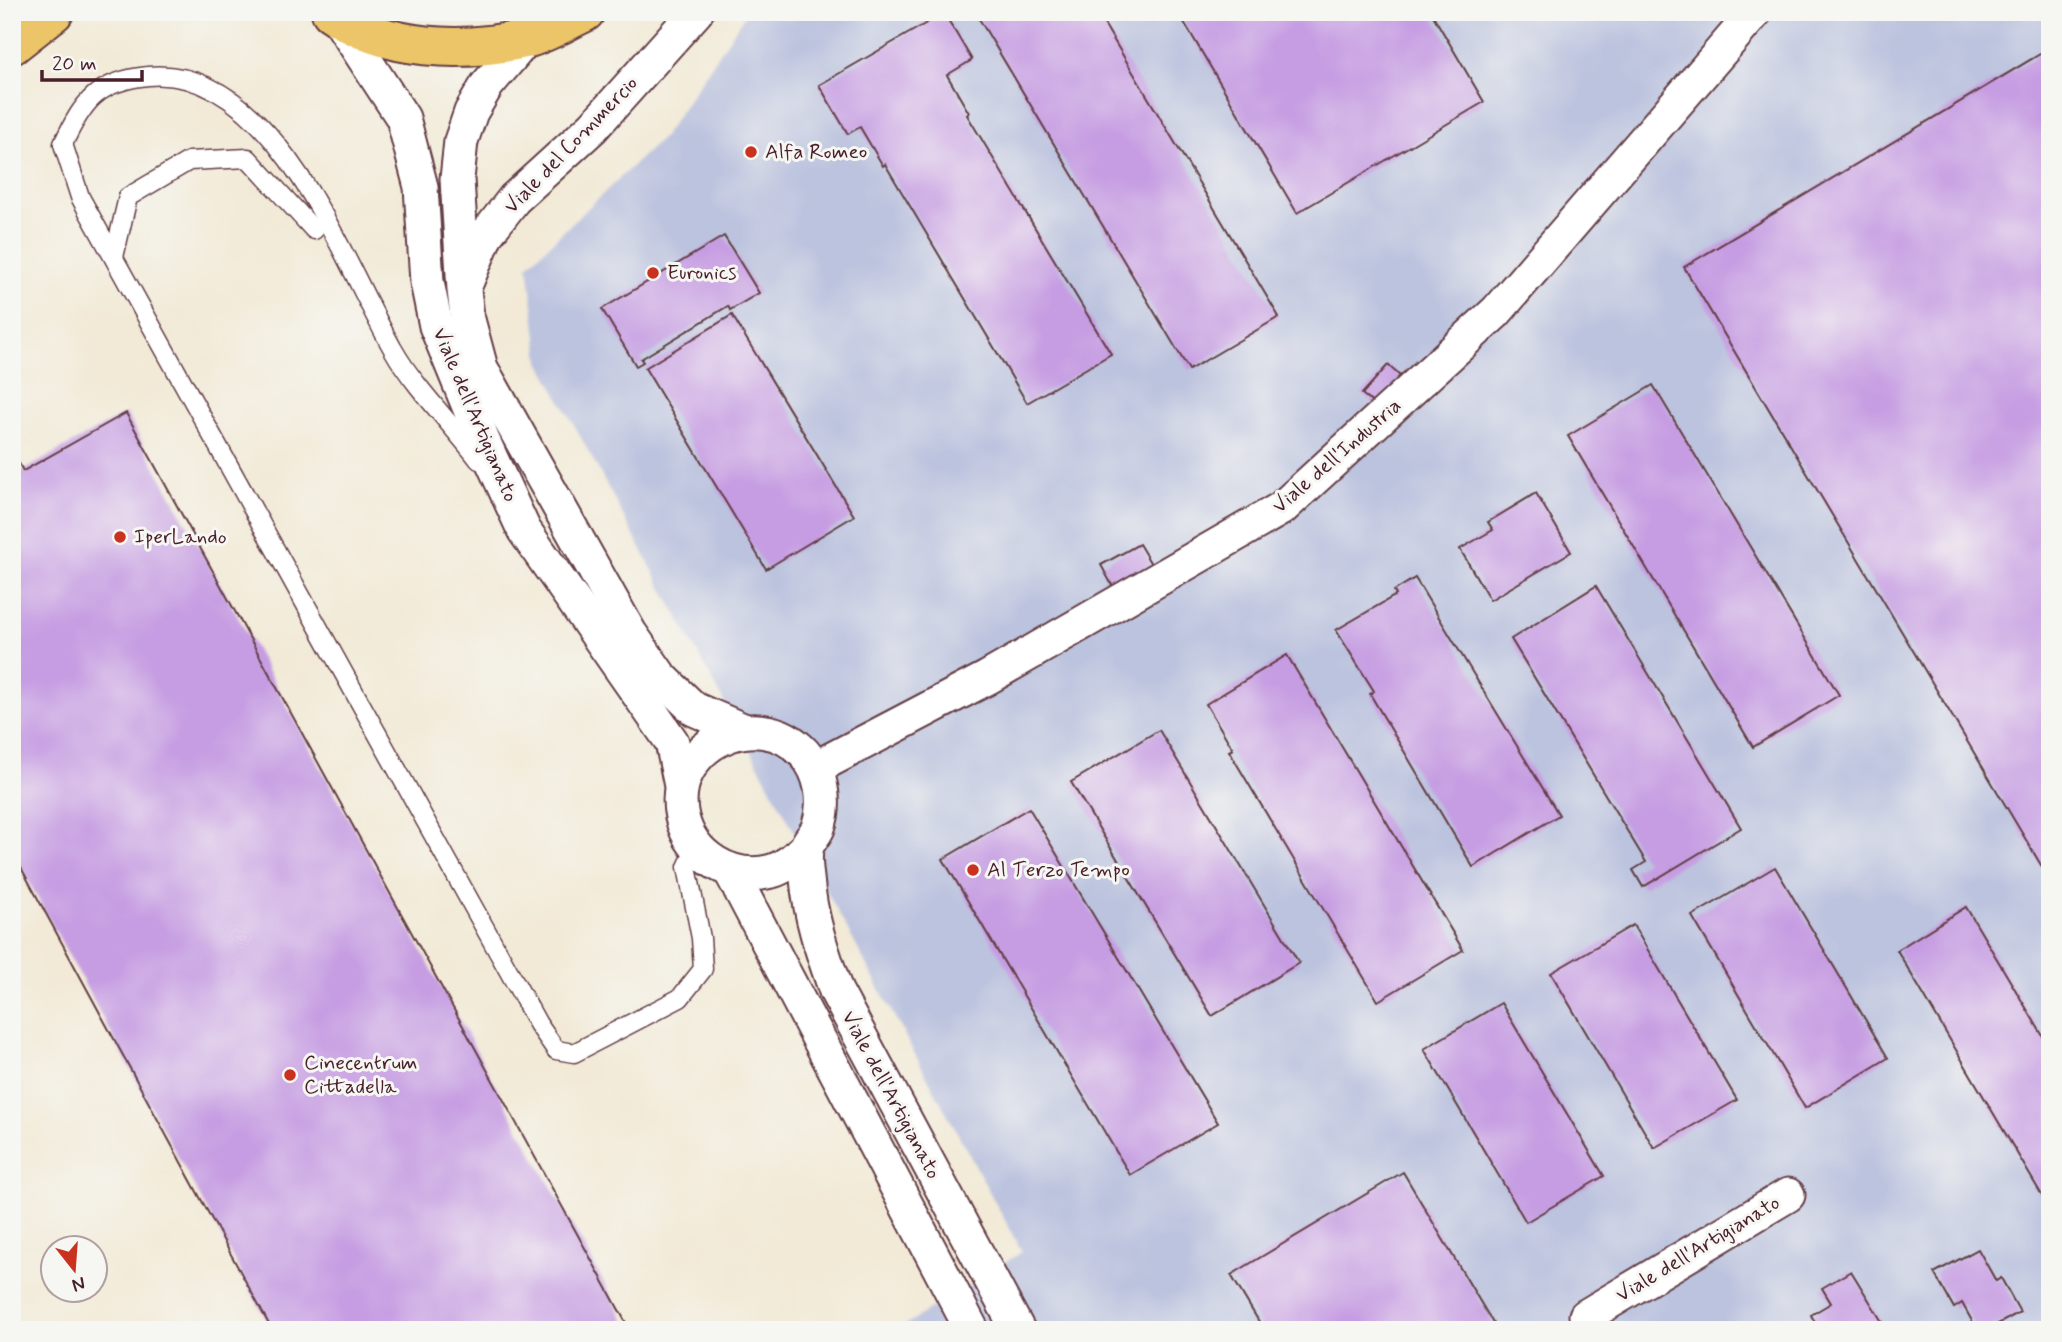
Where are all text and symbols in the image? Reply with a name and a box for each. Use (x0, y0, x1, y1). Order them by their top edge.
scale bar (42, 38, 142, 82)
text: 20 m (52, 50, 97, 78)
street label: Viale del Commercio (498, 70, 644, 220)
place label: Alfa Romeo (765, 138, 867, 166)
marker: Alfa Romeo (743, 144, 759, 160)
place label: Euronics (667, 259, 737, 287)
marker: Euronics (645, 265, 661, 281)
street label: Viale dell'Artigianato (426, 324, 524, 507)
street label: Viale dell'Industria (1266, 392, 1408, 520)
place label: IperLando (134, 523, 227, 551)
marker: IperLando (112, 529, 128, 545)
place label: Al Terzo Tempo (987, 856, 1130, 884)
marker: Al Terzo Tempo (965, 862, 981, 878)
street label: Viale dell'Artigianato (835, 1006, 947, 1184)
place label: Cinecentrum Cittadella (304, 1049, 418, 1101)
marker: Cinecentrum Cittadella (282, 1067, 298, 1083)
street label: Viale dell'Artigianato (1611, 1189, 1785, 1309)
north arrow (38, 1234, 108, 1304)
text: N (69, 1270, 88, 1298)

